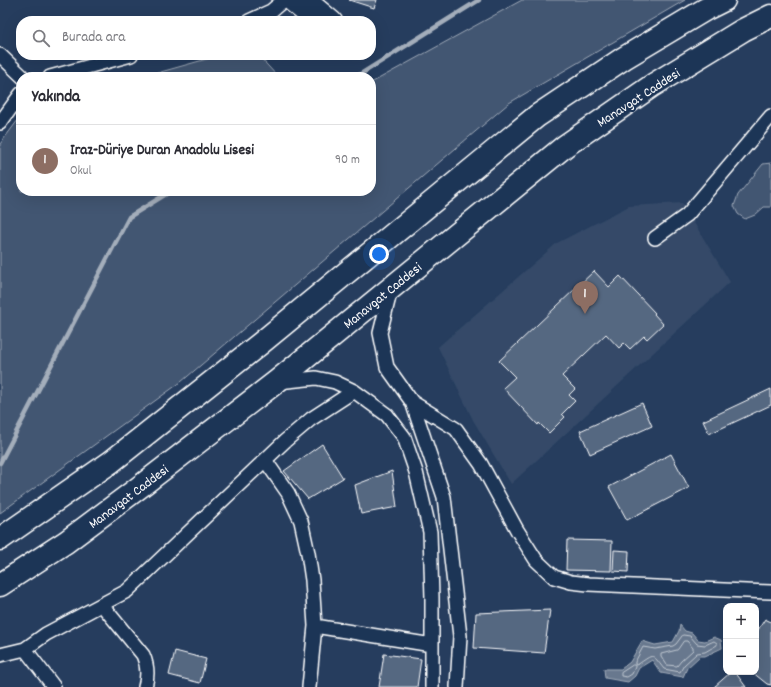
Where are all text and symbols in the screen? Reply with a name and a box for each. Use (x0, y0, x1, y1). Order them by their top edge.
search box (16, 16, 376, 60)
icon: search (30, 27, 52, 49)
text: Burada ara (62, 27, 125, 49)
street label: Manavgat Caddesi (593, 64, 685, 133)
text: Yakında (32, 86, 80, 110)
text: Iraz-Düriye Duran Anadolu Lisesi (70, 140, 254, 162)
text: 1 (44, 151, 46, 170)
text: 90 m (335, 151, 360, 170)
text: Okul (70, 162, 92, 181)
your location (369, 244, 389, 264)
street label: Manavgat Caddesi (340, 258, 427, 335)
pin: 1 (572, 281, 598, 314)
street label: Manavgat Caddesi (85, 460, 174, 534)
map controls (723, 603, 759, 675)
button: + (723, 603, 759, 639)
button: − (723, 639, 759, 675)

